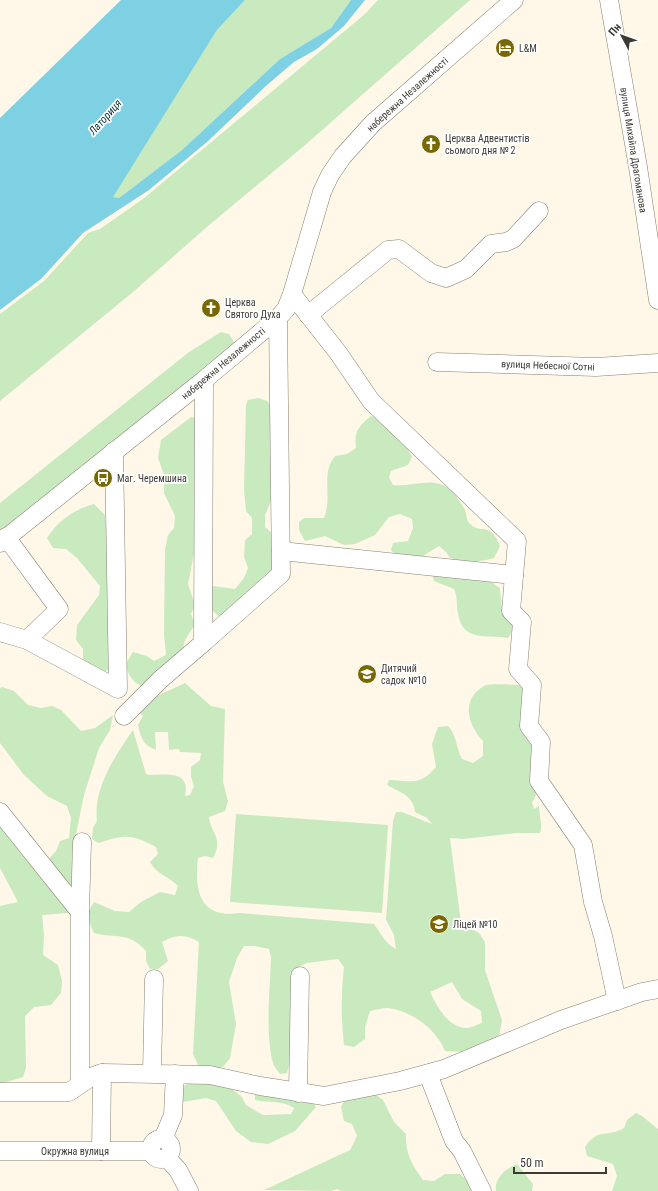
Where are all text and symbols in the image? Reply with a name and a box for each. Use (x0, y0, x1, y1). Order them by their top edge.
north arrow (602, 16, 642, 56)
text: Пн (606, 21, 624, 39)
hotel icon: L&M (494, 37, 516, 59)
place label: L&M (519, 43, 537, 54)
street label: набережна Незалежності (364, 55, 450, 134)
street label: вулиця Михайла Драгоманова (618, 87, 649, 214)
water label: Латориця (86, 97, 125, 138)
church icon: Церква Адвентистів сьомого дня № 2 (420, 133, 442, 155)
place label: Церква Адвентистів сьомого дня № 2 (445, 133, 529, 156)
church icon: Церква Святого Духа (200, 297, 222, 319)
place label: Церква Святого Духа (225, 297, 281, 320)
street label: набережна Незалежності (179, 325, 267, 402)
street label: вулиця Небесної Сотні (501, 358, 595, 373)
bus stop icon: Маг. Черемшина (92, 467, 114, 489)
place label: Маг. Черемшина (117, 473, 187, 484)
school or university icon: Дитячий садок №10 (356, 663, 378, 685)
place label: Дитячий садок №10 (381, 663, 427, 686)
school or university icon: Ліцей №10 (428, 913, 450, 935)
place label: Ліцей №10 (453, 919, 498, 930)
street label: Окружна вулиця (41, 1146, 109, 1157)
scale bar (514, 1149, 606, 1175)
text: 50 m (520, 1156, 544, 1170)

